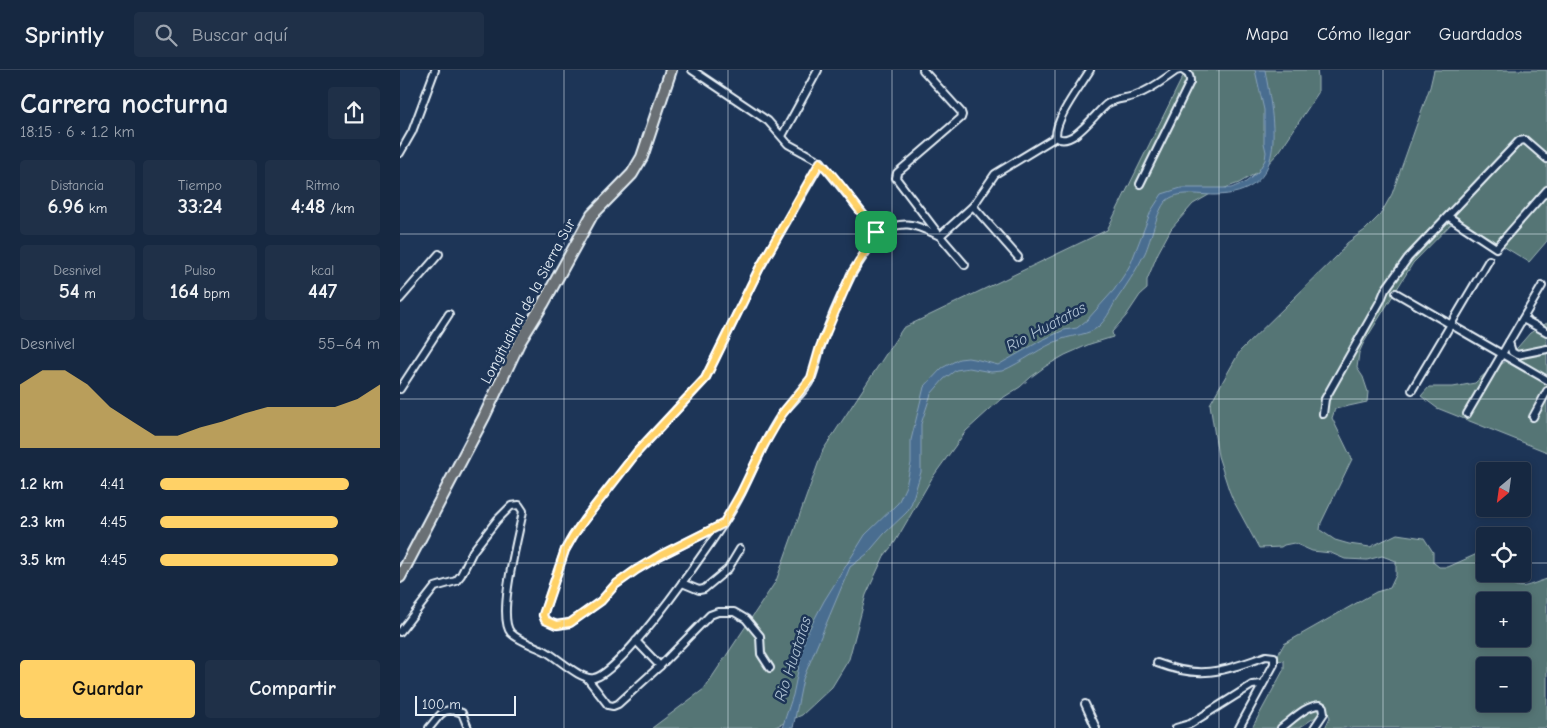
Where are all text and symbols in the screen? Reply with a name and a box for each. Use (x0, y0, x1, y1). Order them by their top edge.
search box (134, 12, 484, 57)
text: Sprintly (25, 21, 104, 49)
icon: search (152, 21, 180, 49)
text: Buscar aquí (192, 24, 288, 46)
text: Mapa (1246, 24, 1289, 45)
text: Cómo llegar (1317, 24, 1411, 45)
text: Guardados (1439, 24, 1522, 45)
button: share (328, 87, 380, 139)
text: Carrera nocturna (20, 88, 228, 120)
text: 18:15 · 6 × 1.2 km (20, 123, 135, 141)
text: Distancia (51, 177, 104, 194)
text: Tiempo (178, 177, 222, 194)
text: Ritmo (305, 177, 340, 194)
text: 6.96 (47, 194, 84, 218)
text: 33:24 (178, 194, 222, 218)
text: 4:48 (291, 194, 325, 218)
text: km (84, 200, 107, 217)
text: /km (325, 200, 355, 217)
pin (855, 211, 897, 253)
street label: Longitudinal de la Sierra Sur (477, 215, 579, 387)
icon: arrive (862, 218, 890, 246)
text: Desnivel (53, 262, 101, 279)
text: Pulso (184, 262, 216, 279)
text: kcal (311, 262, 334, 279)
text: 54 (59, 279, 80, 303)
text: 164 (170, 279, 199, 303)
text: 447 (308, 279, 337, 303)
text: m (80, 285, 96, 302)
text: bpm (199, 285, 230, 302)
water label: Rio Huatatas (1003, 298, 1089, 356)
text: Desnivel (20, 335, 75, 353)
text: 55–64 m (318, 335, 380, 353)
north arrow (1476, 462, 1531, 518)
map controls (1476, 462, 1531, 712)
text: 1.2 km (20, 475, 63, 493)
text: 4:41 (100, 475, 125, 493)
text: 2.3 km (20, 513, 65, 531)
text: 4:45 (100, 513, 127, 531)
button: locate (1476, 527, 1531, 582)
text: 3.5 km (20, 551, 66, 569)
text: 4:45 (100, 551, 127, 569)
button: + (1476, 592, 1531, 647)
water label: Rio Huatatas (771, 614, 815, 704)
button: − (1476, 657, 1531, 712)
button: Guardar (20, 660, 195, 718)
button: Compartir (205, 660, 380, 718)
scale bar (415, 693, 516, 716)
text: 100 m (422, 696, 461, 713)

